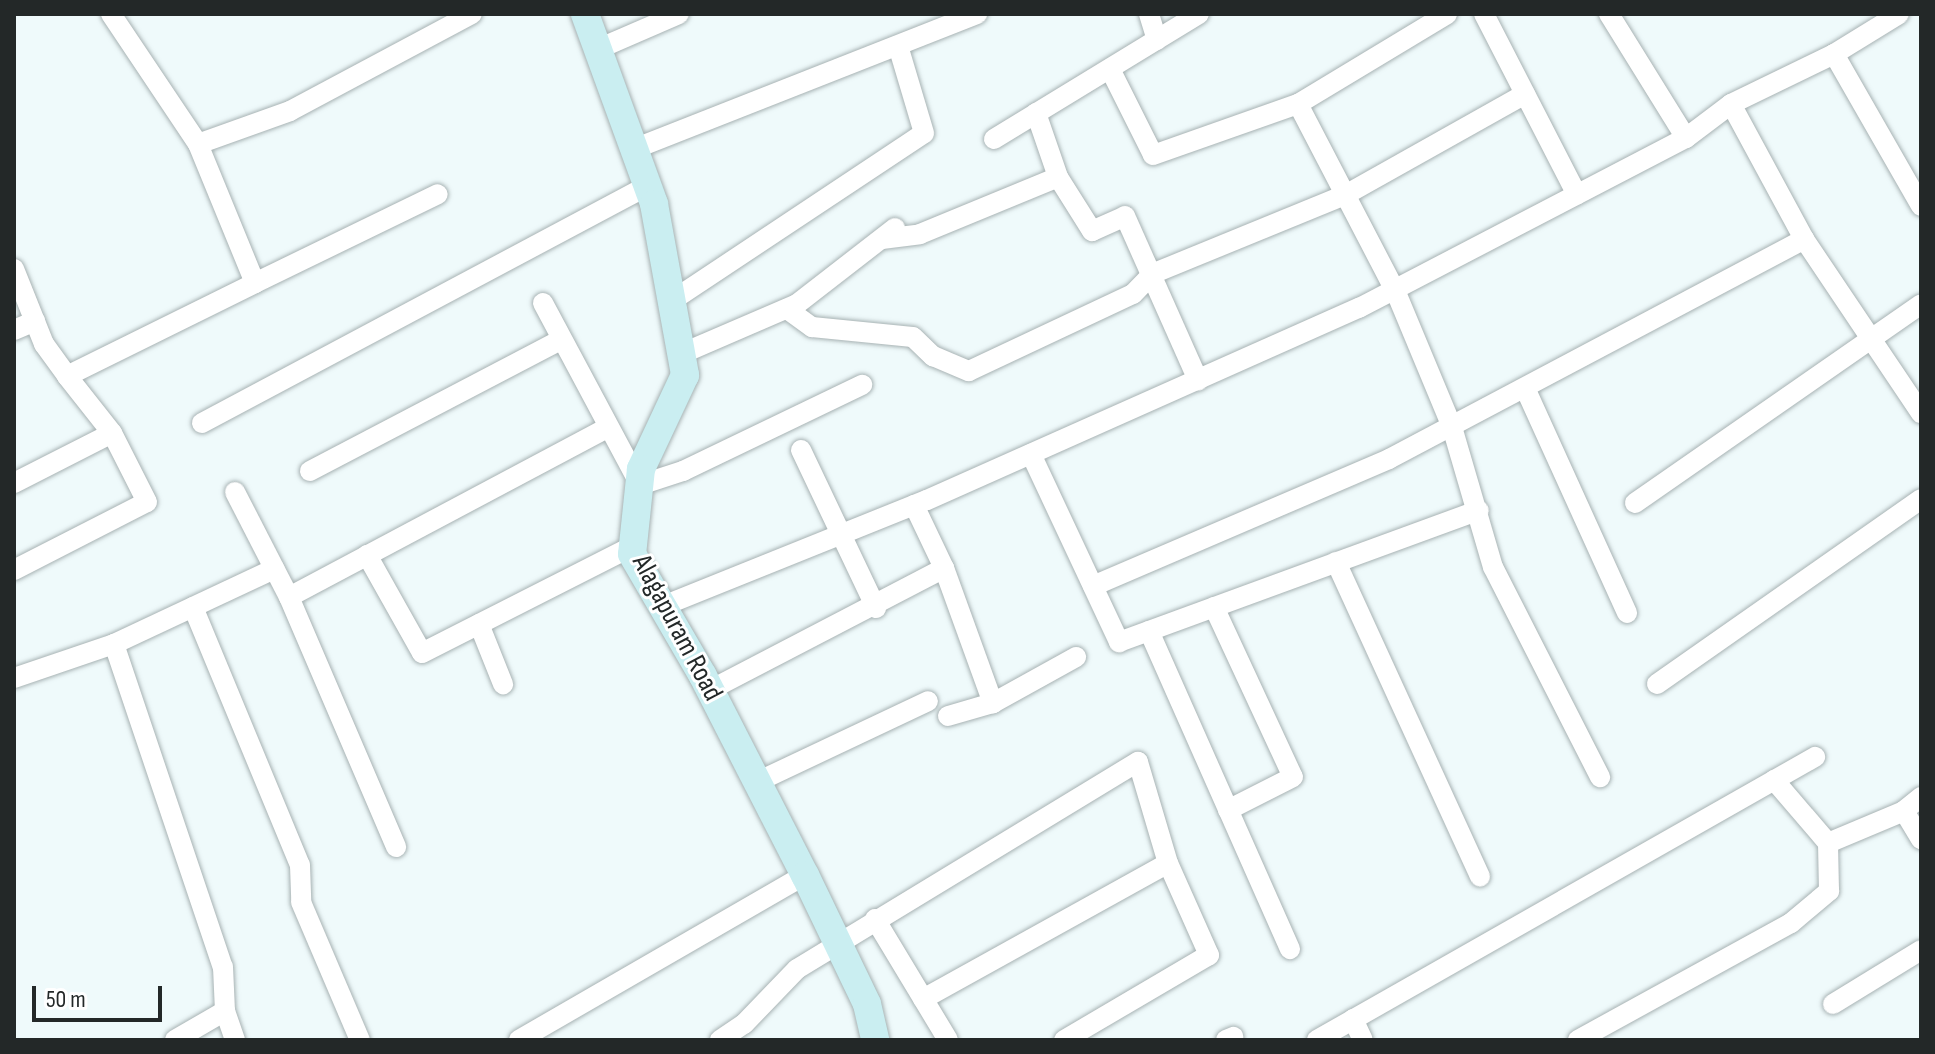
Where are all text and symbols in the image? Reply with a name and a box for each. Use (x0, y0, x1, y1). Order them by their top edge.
street label: Alagapuram Road (624, 549, 730, 707)
scale bar (36, 970, 166, 1020)
text: 50 m (46, 985, 86, 1014)

